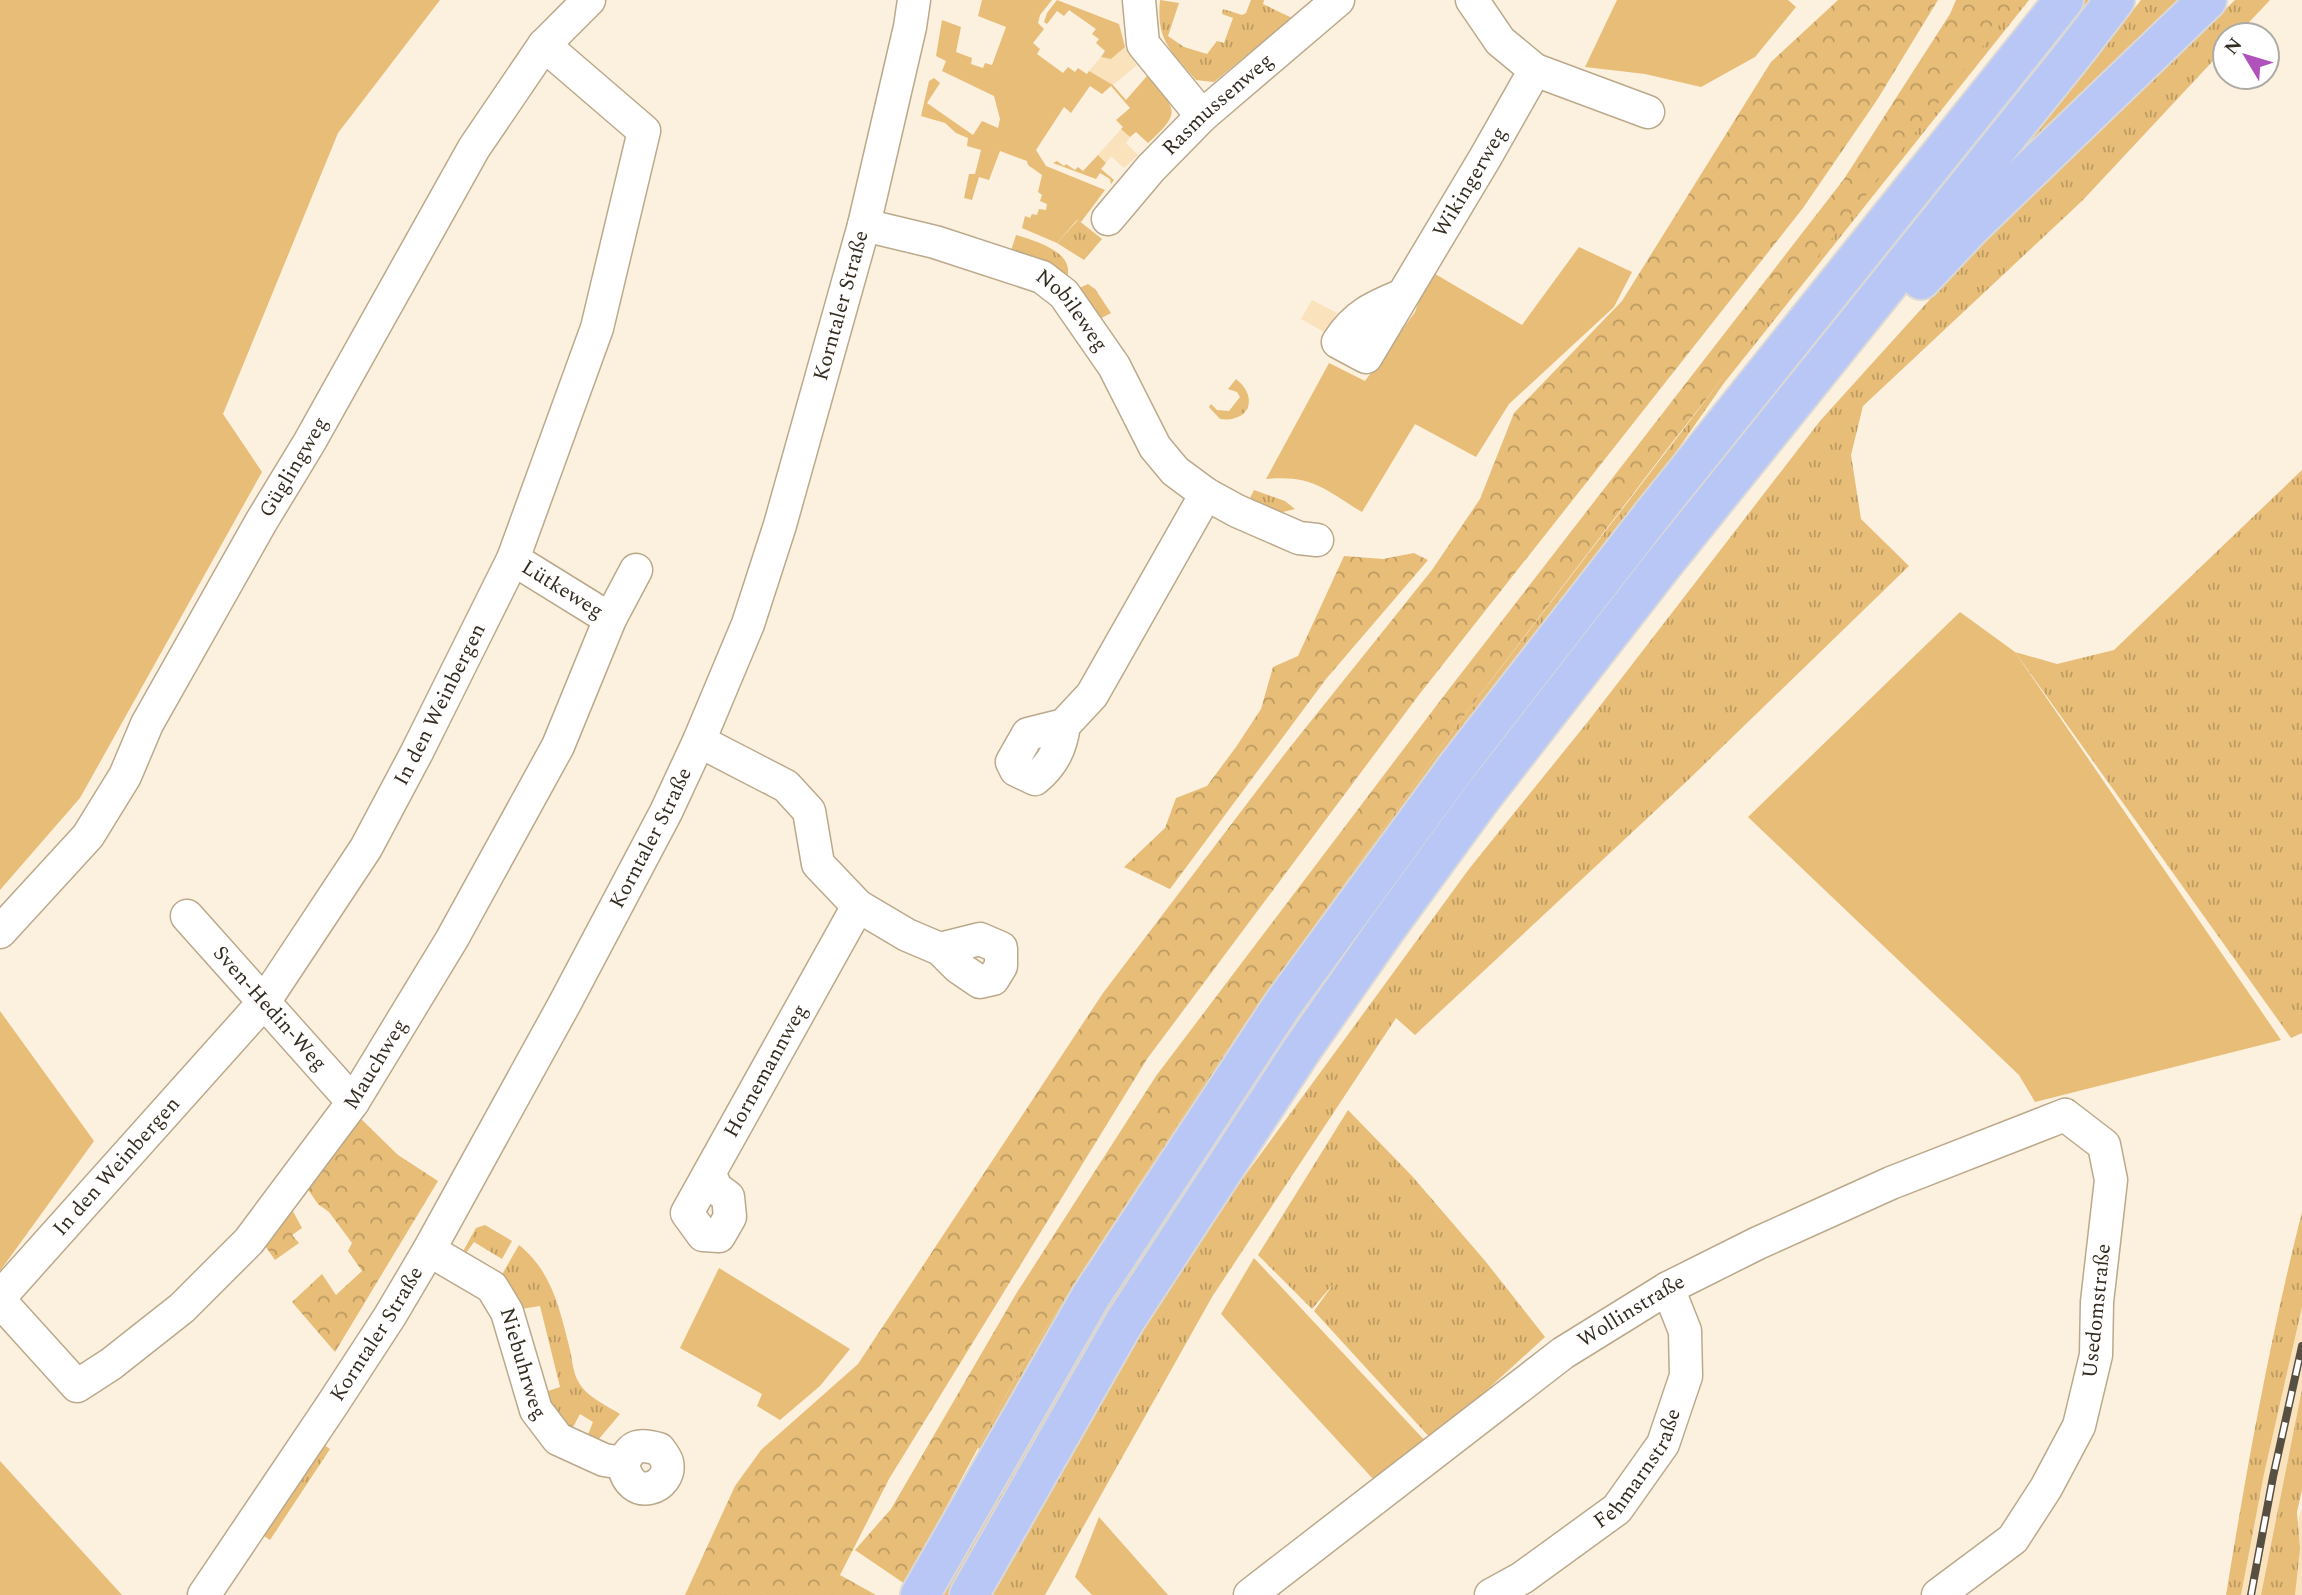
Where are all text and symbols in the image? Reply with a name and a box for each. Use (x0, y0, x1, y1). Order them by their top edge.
north arrow (2211, 21, 2281, 91)
text: N (2218, 31, 2250, 61)
street label: Rasmussenweg (1155, 45, 1281, 164)
street label: Wikingerweg (1425, 121, 1516, 244)
street label: Korntaler Straße (805, 227, 878, 385)
street label: Nobileweg (1029, 261, 1116, 359)
street label: Güglingweg (251, 411, 337, 524)
street label: Lütkeweg (515, 552, 610, 627)
street label: In den Weinbergen (386, 618, 494, 792)
street label: Korntaler Straße (602, 762, 700, 914)
street label: Sven-Hedin-Weg (205, 939, 334, 1078)
street label: Hornemannweg (716, 998, 816, 1144)
street label: Mauchweg (336, 1013, 416, 1116)
street label: In den Weinbergen (45, 1090, 188, 1244)
street label: Usedomstraße (2074, 1242, 2120, 1380)
street label: Korntaler Straße (322, 1260, 432, 1408)
street label: Wollinstraße (1571, 1266, 1691, 1356)
street label: Niebuhrweg (491, 1304, 554, 1427)
street label: Fehmarnstraße (1587, 1404, 1690, 1537)

